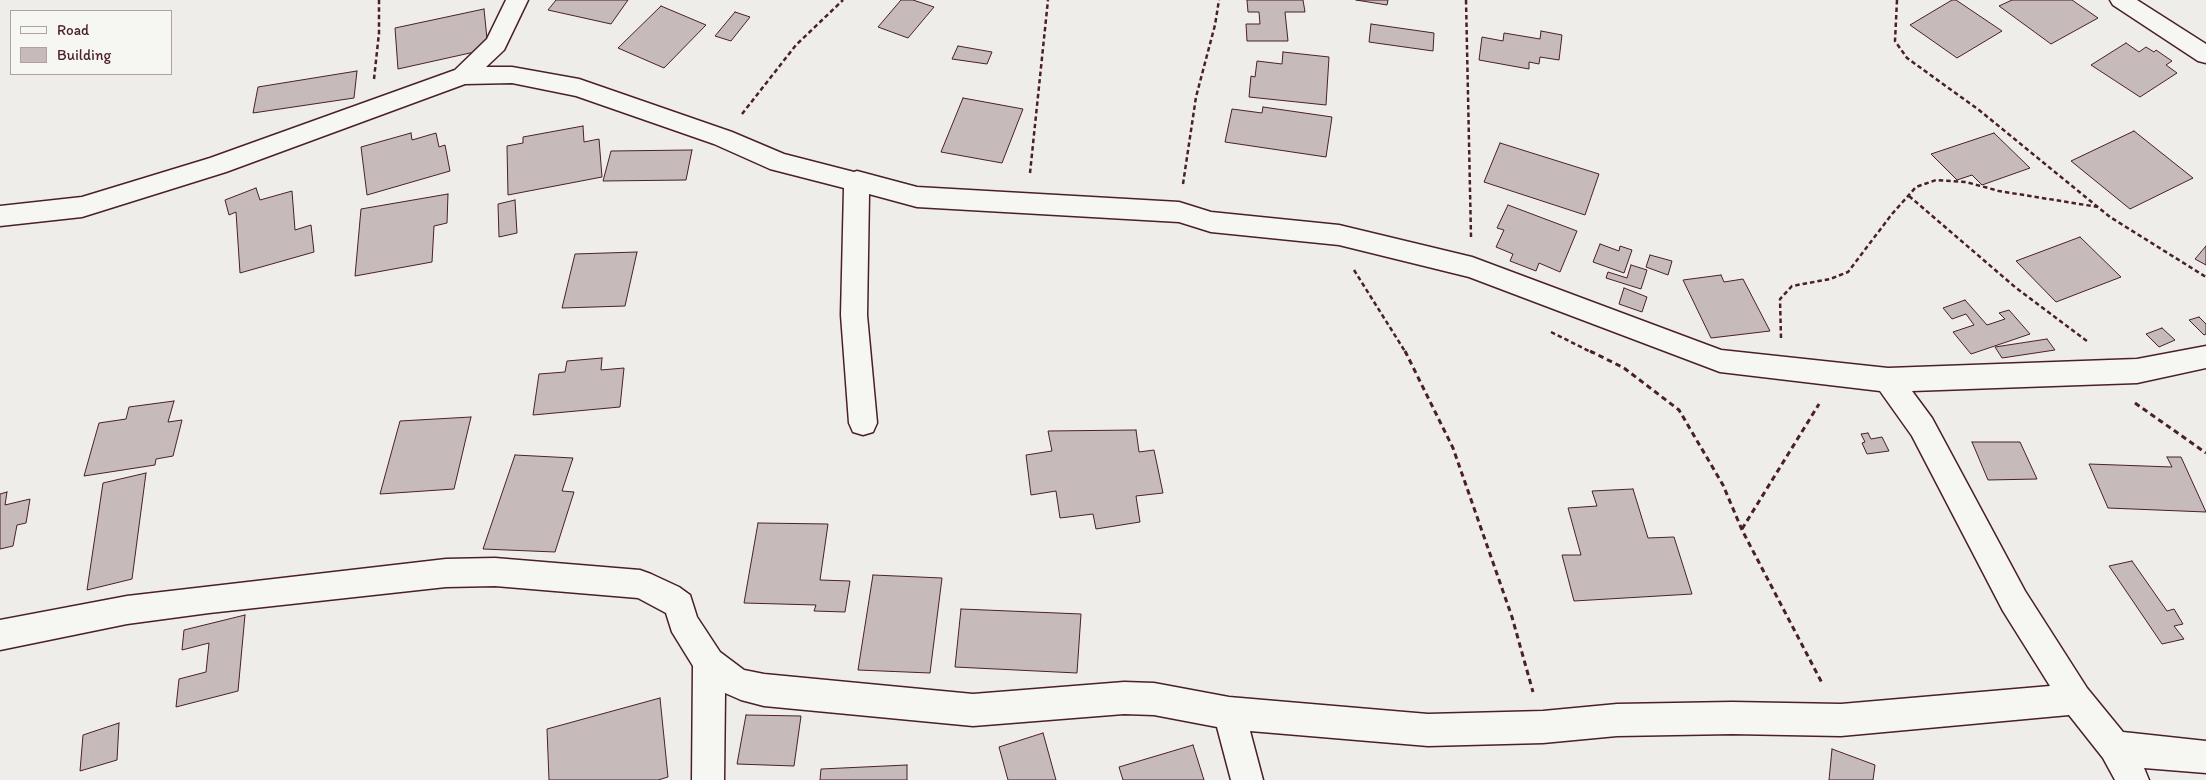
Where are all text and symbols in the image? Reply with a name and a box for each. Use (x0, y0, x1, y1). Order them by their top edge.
legend (10, 10, 172, 75)
text: Road (57, 21, 89, 39)
text: Building (57, 46, 111, 64)

